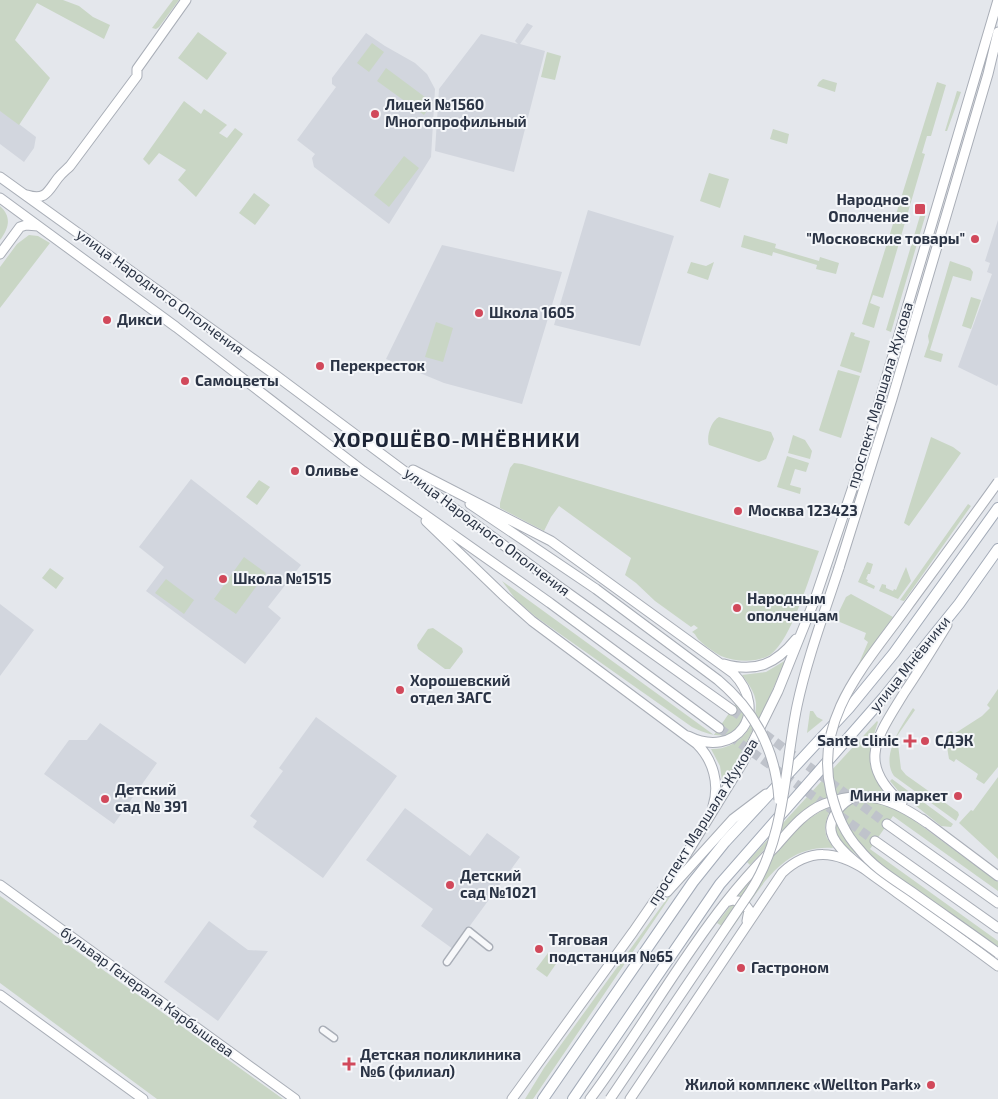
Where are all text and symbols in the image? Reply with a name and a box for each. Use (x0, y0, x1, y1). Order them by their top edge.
place label: Лицей №1560 Многопрофильный (385, 95, 527, 130)
marker: Лицей №1560 Многопрофильный (369, 108, 381, 120)
place label: Народное Ополчение (828, 190, 909, 225)
marker: Народное Ополчение (913, 202, 927, 216)
street label: улица Народного Ополчения (73, 224, 248, 359)
place label: "Московские товары" (806, 229, 965, 247)
marker: "Московские товары" (969, 233, 981, 245)
street label: проспект Маршала Жукова (842, 299, 917, 490)
place label: Школа 1605 (489, 303, 575, 321)
marker: Школа 1605 (473, 307, 485, 319)
place label: Дикси (117, 310, 162, 328)
marker: Дикси (101, 314, 113, 326)
place label: Перекресток (330, 356, 426, 374)
marker: Перекресток (314, 360, 326, 372)
place label: Самоцветы (195, 371, 279, 389)
marker: Самоцветы (179, 375, 191, 387)
district label: ХОРОШЁВО-МНЁВНИКИ (333, 427, 581, 451)
place label: Оливье (305, 461, 358, 479)
street label: улица Народного Ополчения (401, 463, 574, 600)
marker: Оливье (289, 465, 301, 477)
place label: Москва 123423 (748, 501, 858, 519)
marker: Москва 123423 (732, 505, 744, 517)
place label: Школа №1515 (233, 569, 332, 587)
marker: Школа №1515 (217, 573, 229, 585)
place label: Народным ополченцам (747, 589, 838, 624)
marker: Народным ополченцам (731, 602, 743, 614)
street label: улица Мнёвники (865, 612, 954, 715)
place label: Хорошевский отдел ЗАГС (410, 671, 510, 706)
marker: Хорошевский отдел ЗАГС (394, 684, 406, 696)
place label: Sante clinic (817, 731, 899, 749)
place label: СДЭК (935, 731, 974, 749)
street label: проспект Маршала Жукова (643, 734, 762, 909)
marker: Sante clinic (903, 734, 917, 748)
marker: СДЭК (919, 735, 931, 747)
place label: Детский сад № 391 (115, 780, 188, 815)
place label: Мини маркет (850, 786, 948, 804)
marker: Мини маркет (952, 790, 964, 802)
marker: Детский сад № 391 (99, 793, 111, 805)
place label: Детский сад №1021 (460, 866, 537, 901)
marker: Детский сад №1021 (444, 879, 456, 891)
street label: бульвар Генерала Карбышева (57, 922, 238, 1061)
place label: Тяговая подстанция №65 (549, 930, 673, 965)
marker: Тяговая подстанция №65 (533, 943, 545, 955)
place label: Гастроном (751, 958, 829, 976)
marker: Гастроном (735, 962, 747, 974)
place label: Детская поликлиника №6 (филиал) (360, 1045, 521, 1080)
marker: Детская поликлиника №6 (филиал) (342, 1057, 356, 1071)
place label: Жилой комплекс «Wellton Park» (685, 1075, 921, 1093)
marker: Жилой комплекс «Wellton Park» (925, 1079, 937, 1091)

